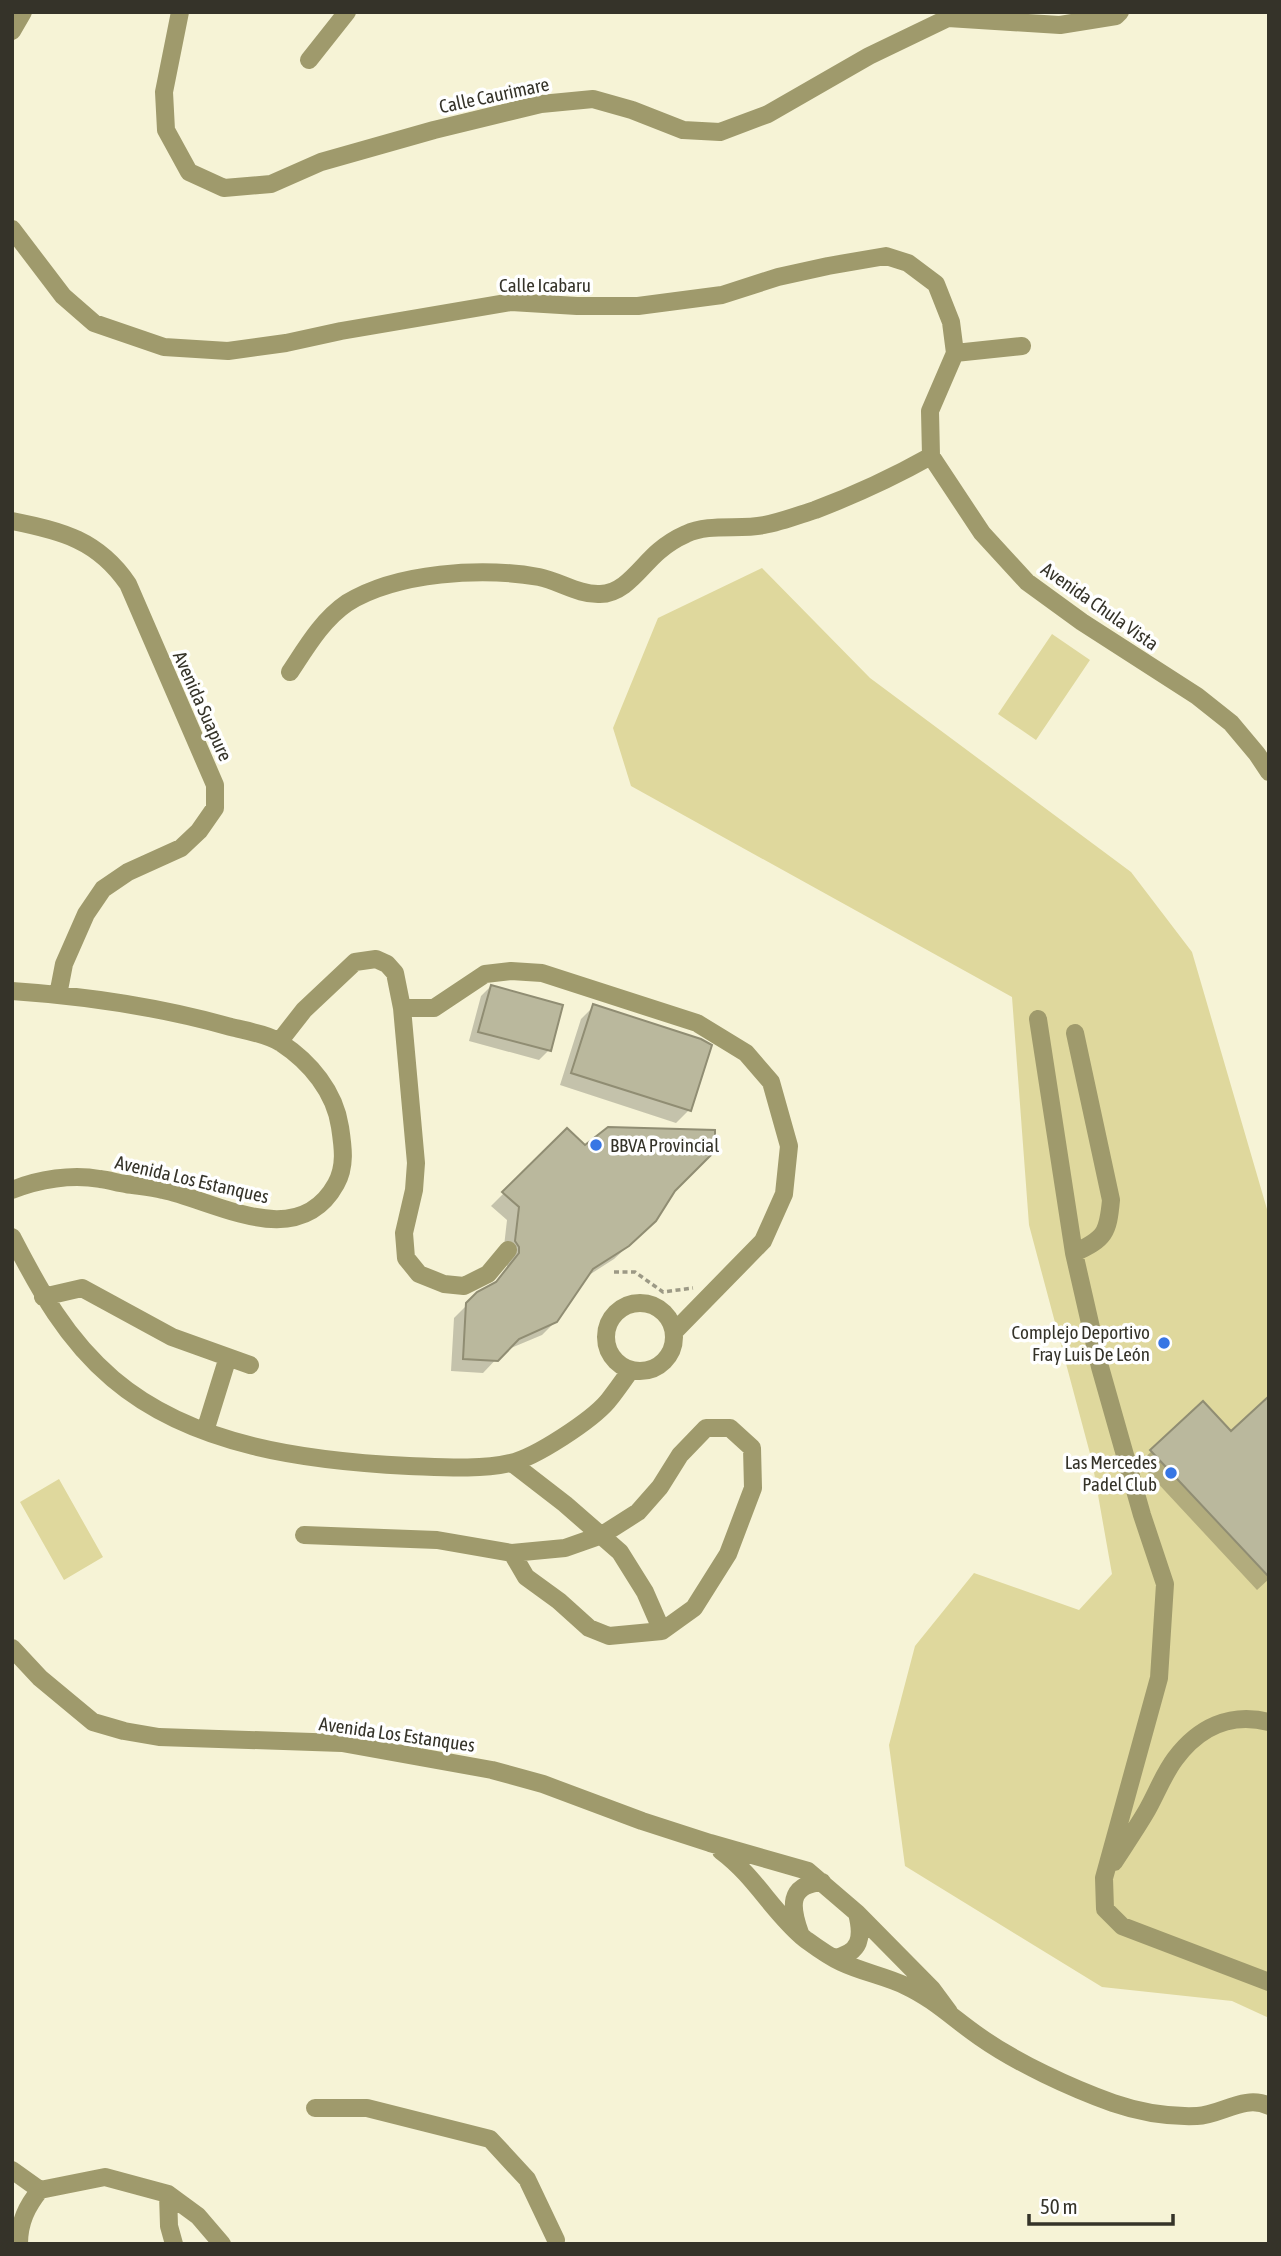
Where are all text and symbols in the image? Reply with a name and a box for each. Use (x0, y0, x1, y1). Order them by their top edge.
street label: Calle Caurimare (437, 73, 551, 117)
street label: Calle Icabaru (499, 274, 591, 296)
street label: Avenida Chula Vista (1037, 557, 1163, 655)
street label: Avenida Suapure (169, 648, 237, 764)
place label: BBVA Provincial (610, 1134, 719, 1156)
marker: BBVA Provincial (588, 1137, 604, 1153)
street label: Avenida Los Estanques (113, 1151, 271, 1207)
place label: Complejo Deportivo Fray Luis De León (1011, 1321, 1150, 1365)
marker: Complejo Deportivo Fray Luis De León (1156, 1335, 1172, 1351)
place label: Las Mercedes Padel Club (1065, 1451, 1157, 1495)
marker: Las Mercedes Padel Club (1163, 1465, 1179, 1481)
street label: Avenida Los Estanques (318, 1712, 477, 1756)
scale bar (1029, 2182, 1172, 2226)
text: 50 m (1040, 2194, 1078, 2218)

